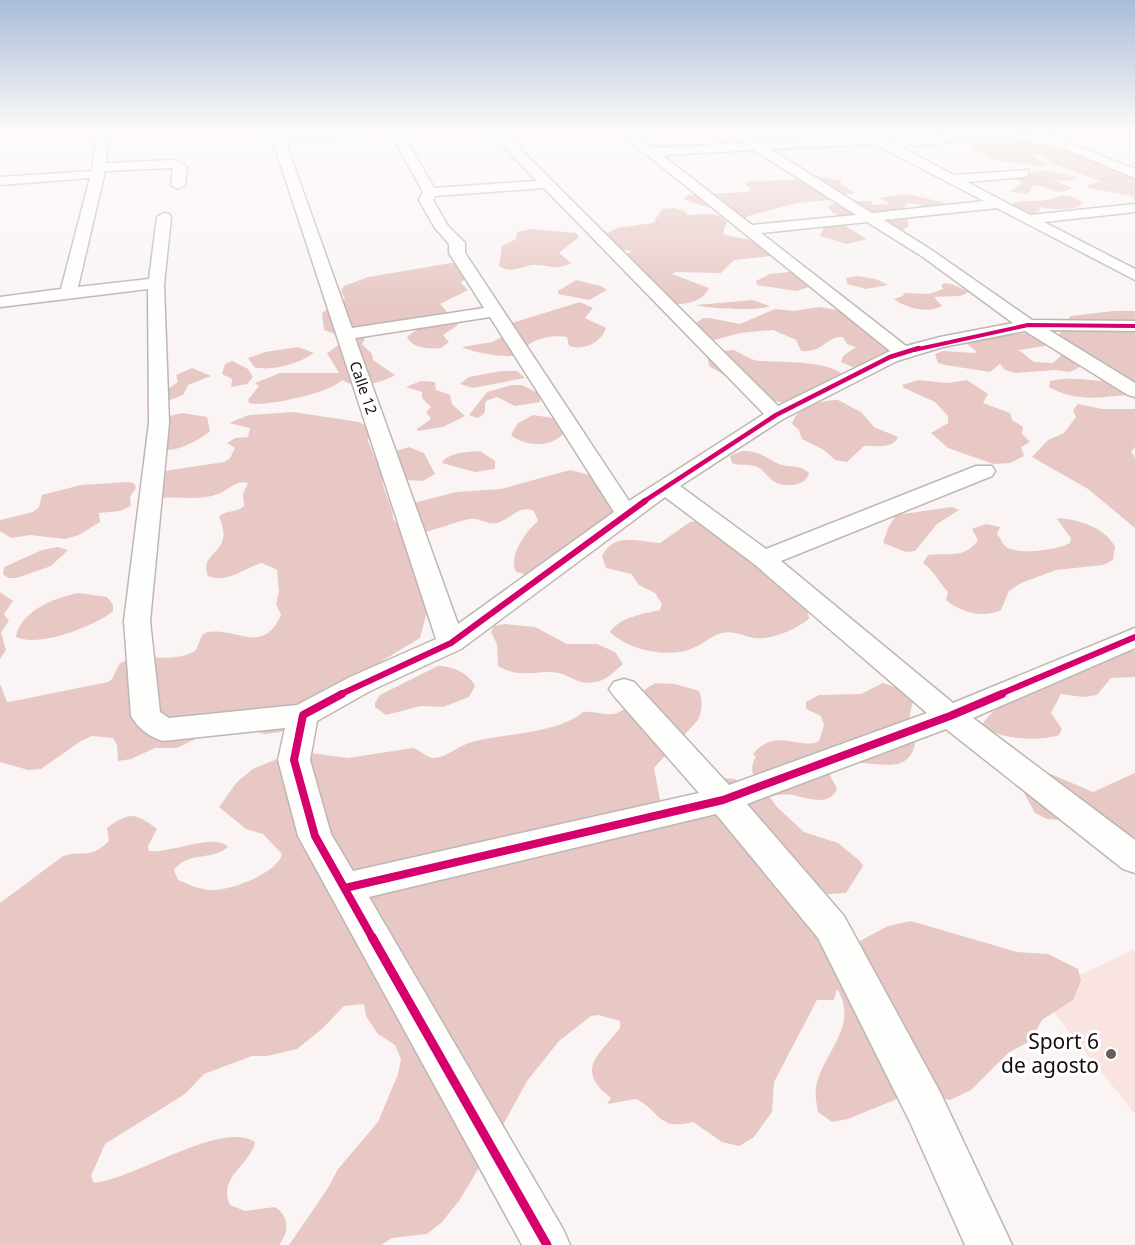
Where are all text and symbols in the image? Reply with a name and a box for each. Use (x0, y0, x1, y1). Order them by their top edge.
street label: Calle 12 (346, 358, 382, 417)
place label: Sport 6 de agosto (1001, 1027, 1099, 1079)
marker: Sport 6 de agosto (1104, 1047, 1118, 1061)

